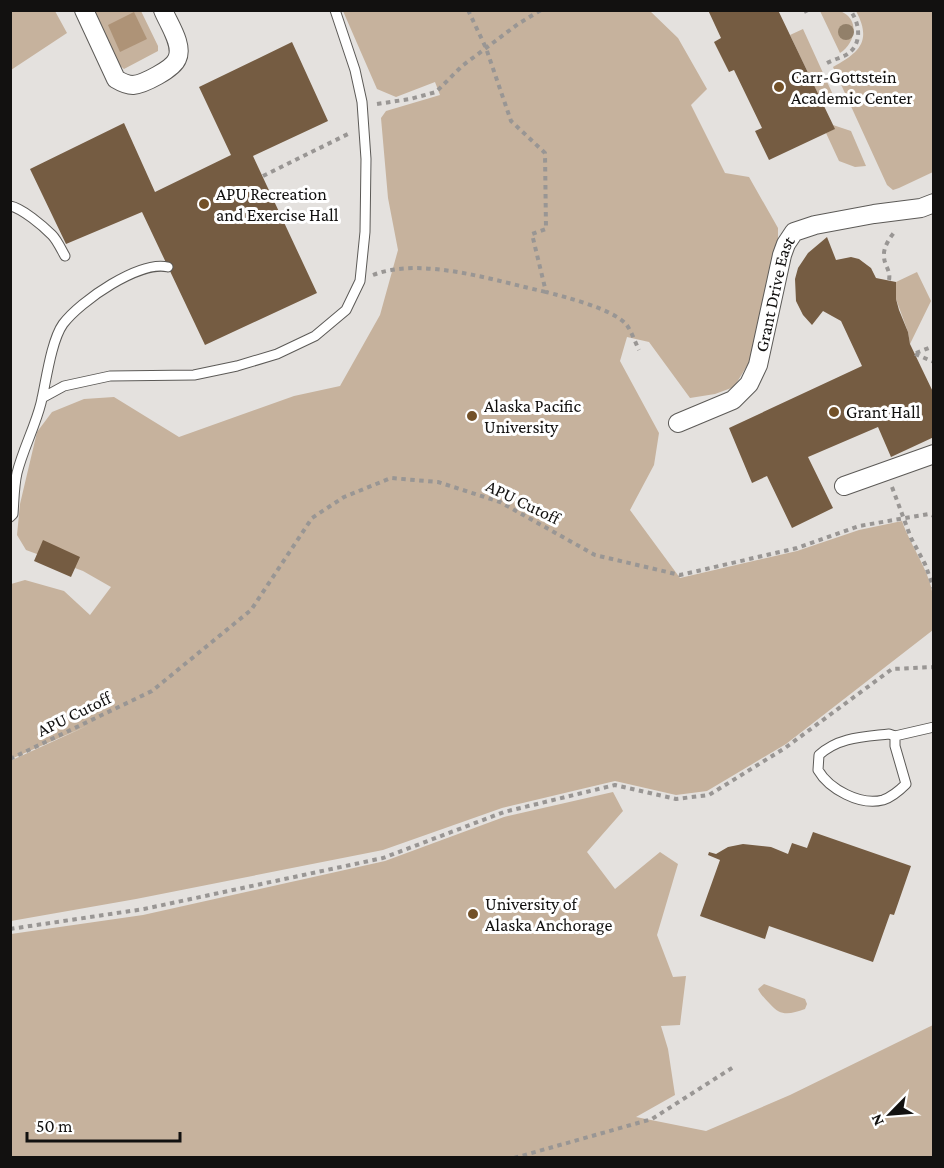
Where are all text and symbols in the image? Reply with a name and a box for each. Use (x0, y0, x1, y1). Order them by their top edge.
place label: Carr-Gottstein Academic Center (791, 67, 913, 108)
marker: Carr-Gottstein Academic Center (772, 80, 786, 94)
place label: APU Recreation and Exercise Hall (216, 184, 339, 225)
marker: APU Recreation and Exercise Hall (197, 197, 211, 211)
street label: Grant Drive East (751, 231, 799, 354)
place label: Alaska Pacific University (484, 396, 581, 437)
place label: Grant Hall (846, 402, 921, 422)
marker: Grant Hall (827, 405, 841, 419)
marker: Alaska Pacific University (465, 409, 479, 423)
street label: APU Cutoff (483, 476, 565, 529)
street label: APU Cutoff (34, 687, 116, 740)
place label: University of Alaska Anchorage (485, 894, 612, 935)
marker: University of Alaska Anchorage (466, 907, 480, 921)
north arrow (860, 1084, 920, 1144)
scale bar (27, 1105, 180, 1143)
text: N (867, 1112, 887, 1129)
text: 50 m (36, 1116, 73, 1136)

